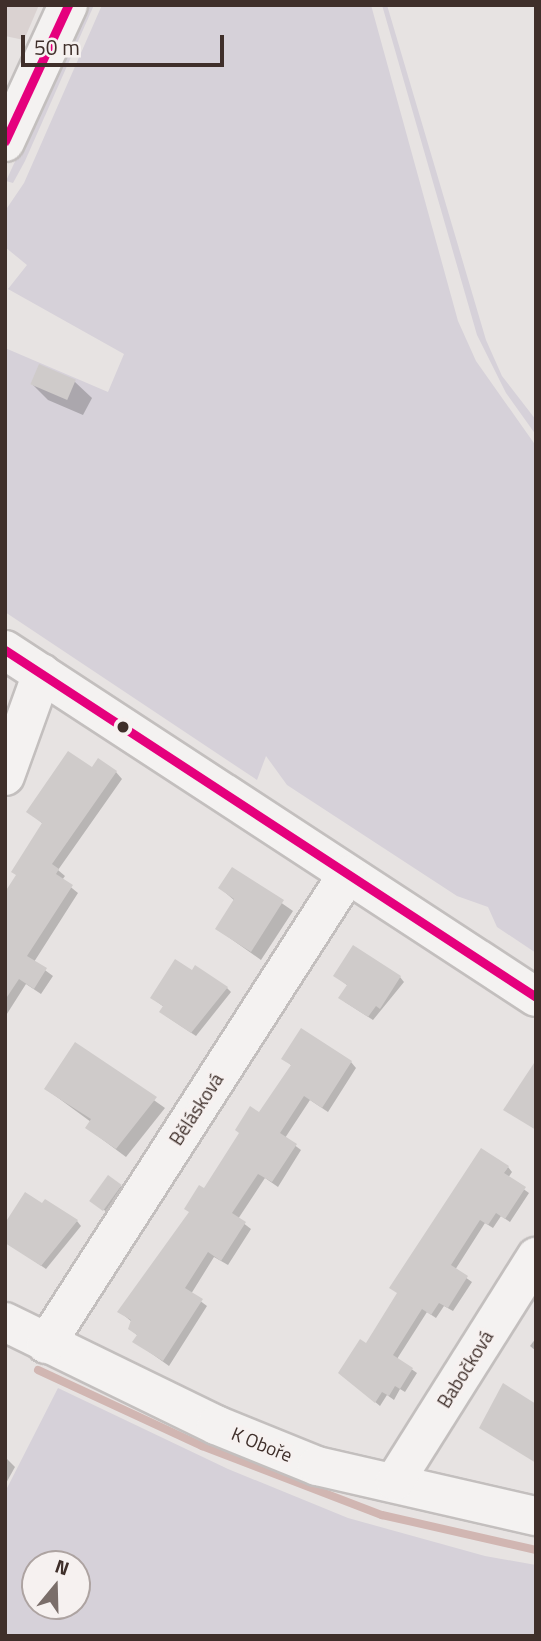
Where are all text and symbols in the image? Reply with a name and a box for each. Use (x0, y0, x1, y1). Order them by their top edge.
scale bar (24, 21, 228, 65)
text: 50 m (34, 31, 80, 63)
unlabelled marker (116, 720, 130, 734)
street label: Bělásková (164, 1069, 228, 1149)
street label: Babočková (432, 1326, 498, 1412)
street label: K Oboře (228, 1422, 296, 1466)
north arrow (21, 1550, 91, 1620)
text: N (51, 1551, 73, 1582)

